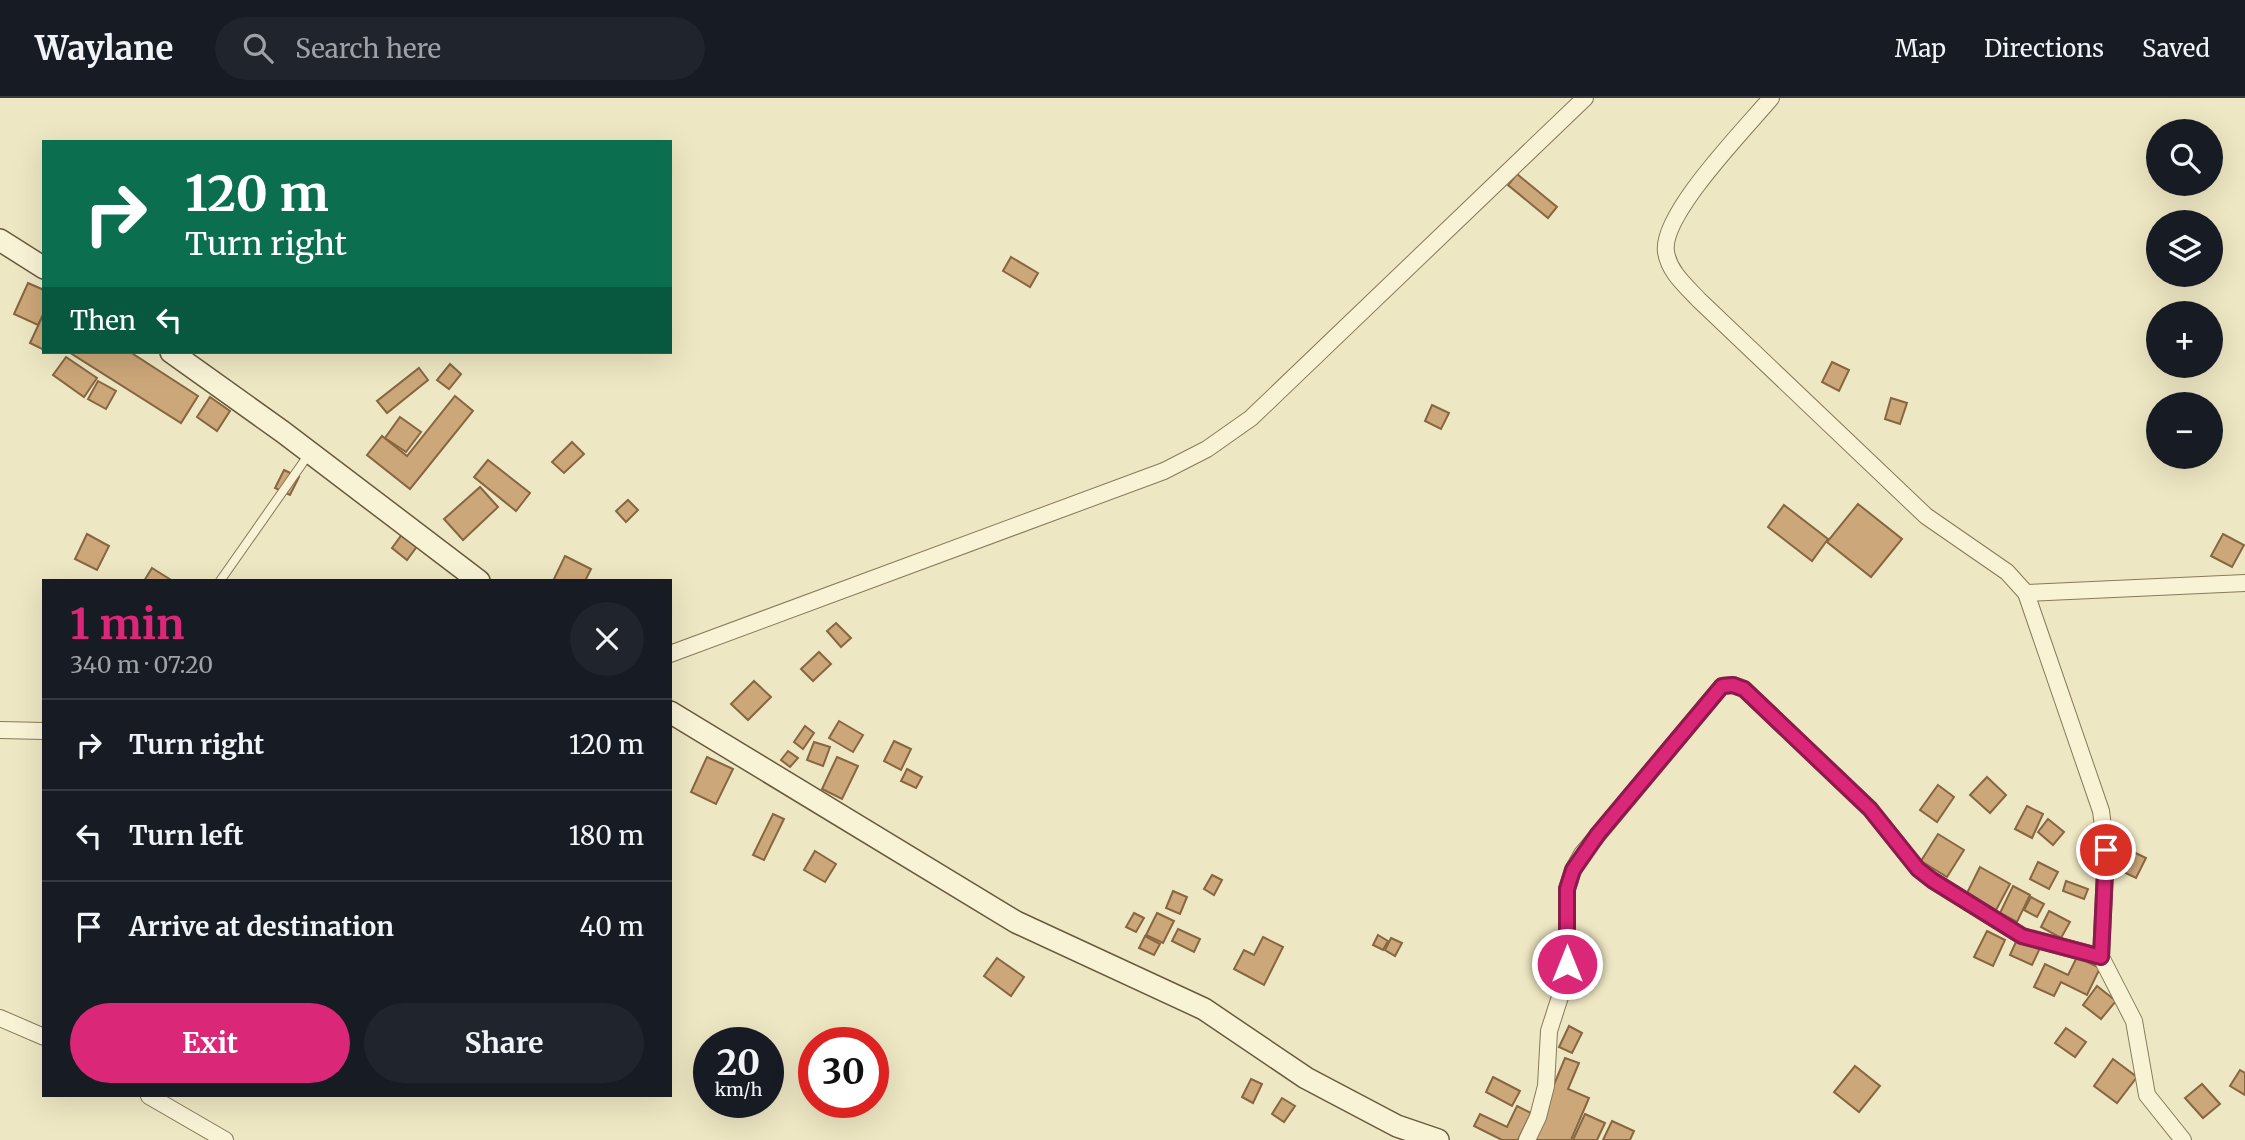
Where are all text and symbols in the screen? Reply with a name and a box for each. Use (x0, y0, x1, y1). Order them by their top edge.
search box (215, 17, 705, 80)
text: Waylane (35, 28, 173, 69)
icon: search (239, 29, 277, 67)
text: Search here (295, 32, 441, 65)
text: Map (1895, 33, 1946, 64)
text: Directions (1984, 33, 2104, 64)
text: Saved (2142, 33, 2210, 64)
map controls (2146, 119, 2223, 469)
button: search (2146, 119, 2223, 196)
text: 120 m (185, 163, 329, 224)
icon: right (70, 168, 161, 259)
button: layers (2146, 210, 2223, 287)
text: Turn right (185, 224, 347, 264)
icon: left (150, 301, 188, 339)
button: + (2146, 301, 2223, 378)
text: Then (70, 304, 136, 337)
button: − (2146, 392, 2223, 469)
text: 1 min (70, 598, 184, 650)
button: close (570, 602, 644, 676)
text: 340 m · 07:20 (70, 650, 213, 679)
icon: right (70, 726, 108, 764)
text: Turn right (129, 728, 264, 761)
text: 120 m (569, 728, 644, 761)
icon: left (70, 817, 108, 855)
text: Turn left (129, 819, 243, 852)
text: 180 m (569, 819, 644, 852)
pin (2076, 820, 2136, 880)
icon: arrive (2087, 831, 2125, 869)
icon: arrive (70, 908, 108, 946)
text: Arrive at destination (129, 910, 394, 943)
text: 40 m (580, 910, 644, 943)
position arrow (1530, 927, 1604, 1001)
button: Exit (70, 1003, 350, 1083)
button: Share (364, 1003, 644, 1083)
speed limit sign: 30 (798, 1027, 889, 1118)
text: 20 (717, 1041, 760, 1085)
text: km/h (715, 1078, 762, 1101)

